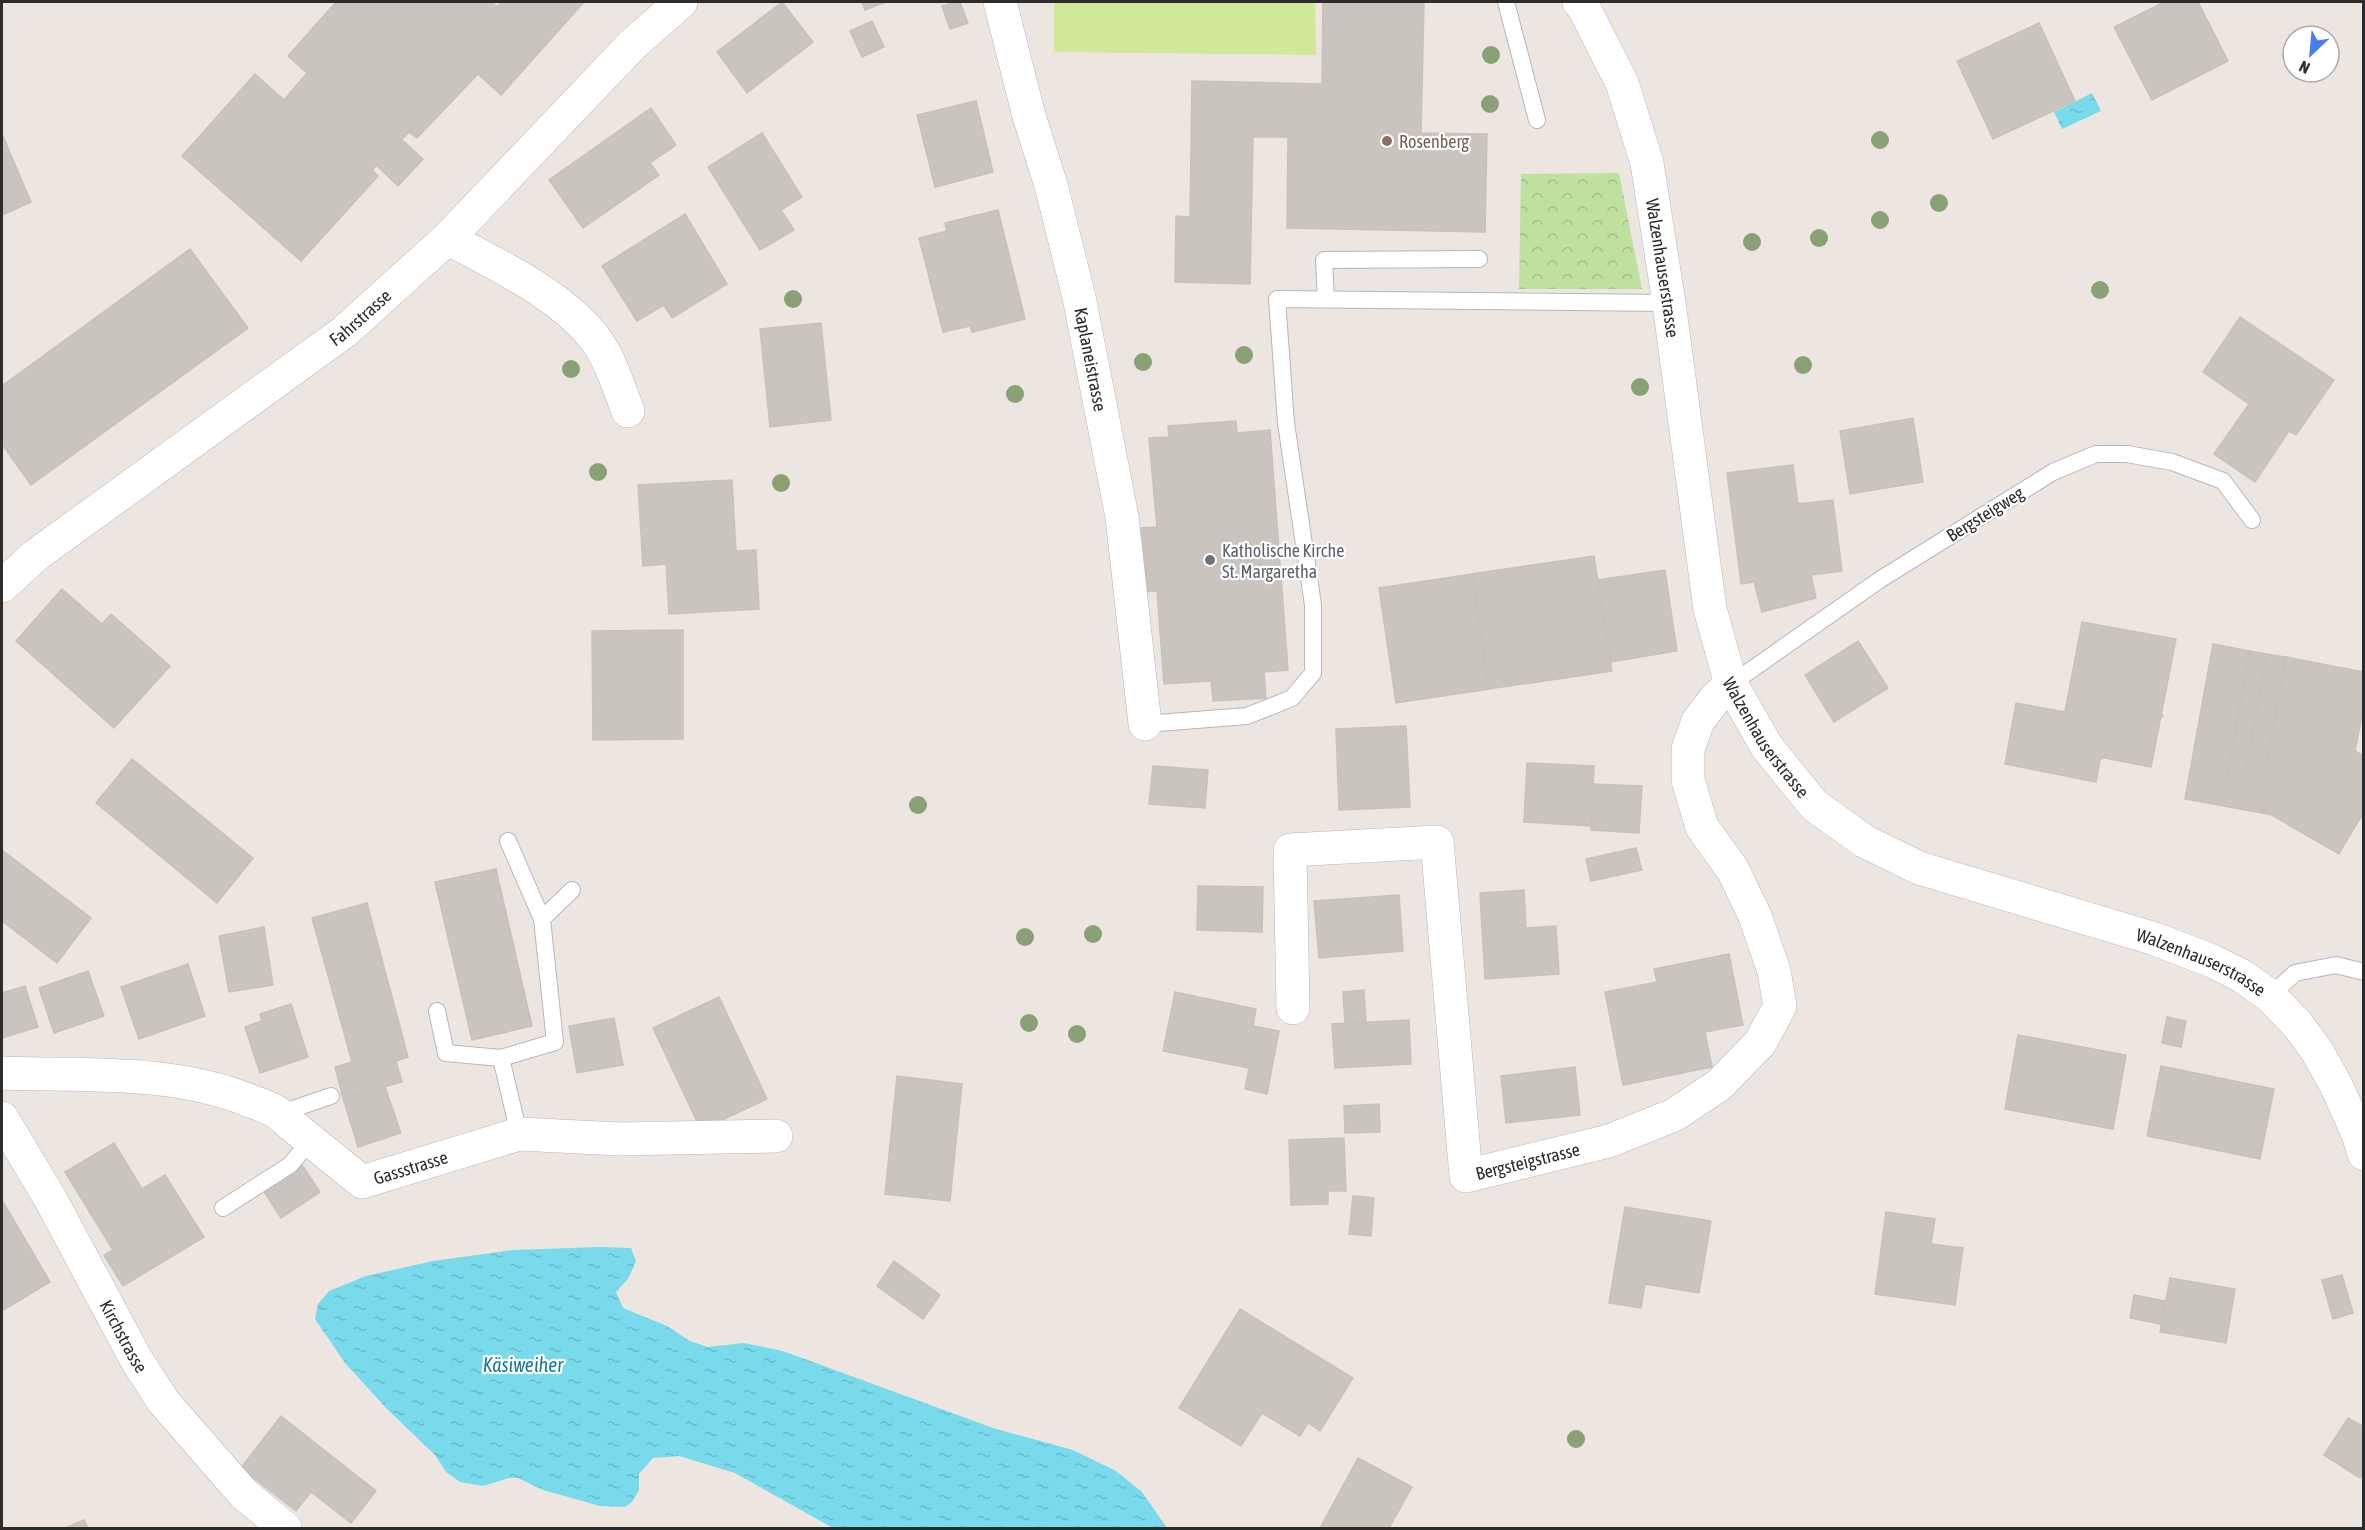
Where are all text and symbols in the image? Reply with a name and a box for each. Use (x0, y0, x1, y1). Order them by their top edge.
north arrow (2281, 24, 2341, 84)
text: N (2296, 57, 2313, 78)
place label: Rosenberg (1399, 131, 1469, 152)
marker: Rosenberg (1380, 134, 1394, 148)
street label: Walzenhauserstrasse (1642, 197, 1684, 339)
street label: Fahrstrasse (325, 284, 395, 350)
street label: Kaplaneistrasse (1071, 306, 1112, 413)
street label: Bergsteigweg (1942, 482, 2028, 546)
place label: Katholische Kirche St. Margaretha (1222, 540, 1344, 582)
marker: Katholische Kirche St. Margaretha (1203, 553, 1217, 567)
street label: Walzenhauserstrasse (1719, 673, 1814, 801)
street label: Walzenhauserstrasse (2134, 924, 2270, 1000)
street label: Bergsteigstrasse (1473, 1138, 1582, 1184)
street label: Gassstrasse (371, 1146, 450, 1188)
street label: Kirchstrasse (96, 1296, 152, 1376)
water label: Käsiweiher (483, 1353, 564, 1376)

